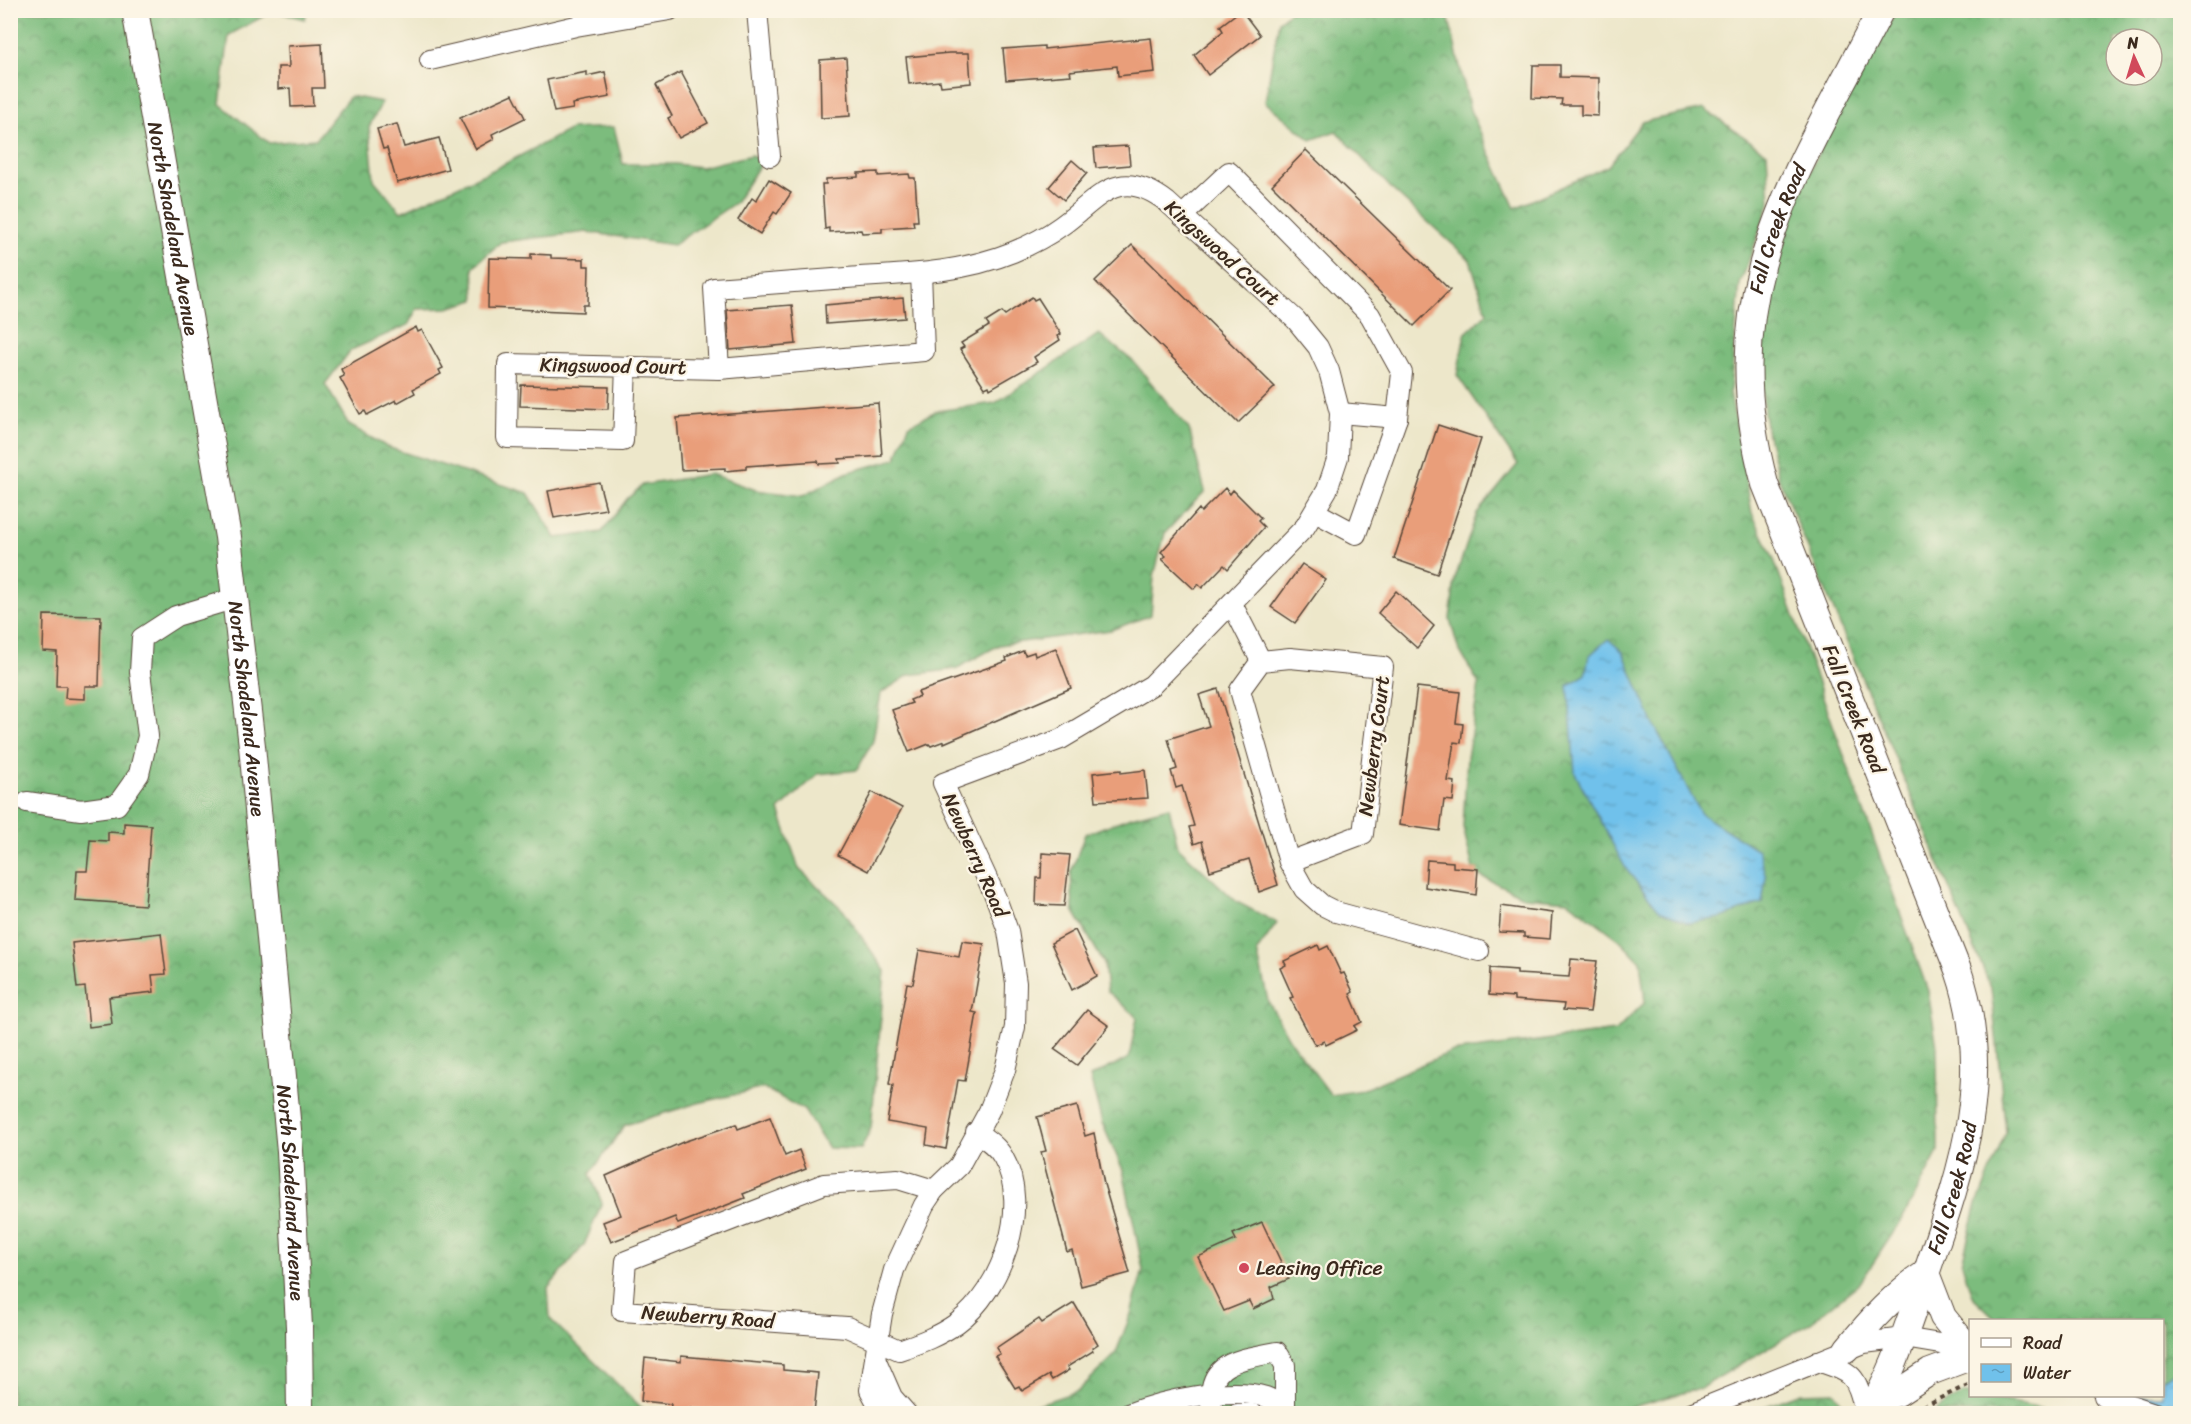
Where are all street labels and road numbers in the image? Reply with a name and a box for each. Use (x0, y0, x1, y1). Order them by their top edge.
street label: North Shadeland Avenue (138, 119, 210, 339)
street label: Fall Creek Road (1739, 156, 1817, 297)
street label: Kingswood Court (1156, 191, 1288, 315)
street label: Kingswood Court (539, 347, 687, 385)
street label: North Shadeland Avenue (218, 599, 276, 819)
street label: Fall Creek Road (1812, 639, 1896, 780)
street label: Newberry Court (1348, 674, 1400, 818)
street label: Newberry Road (932, 787, 1019, 924)
street label: North Shadeland Avenue (266, 1083, 315, 1302)
street label: Fall Creek Road (1917, 1117, 1987, 1259)
street label: Newberry Road (640, 1295, 777, 1339)

